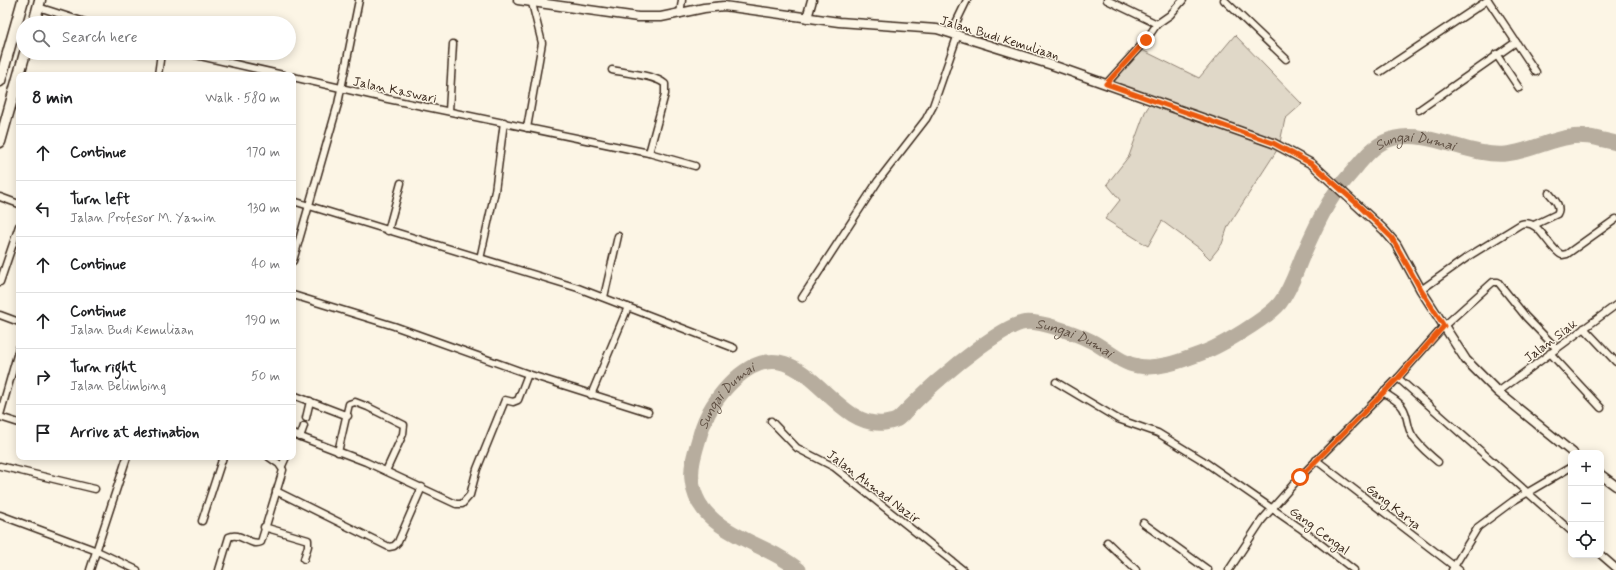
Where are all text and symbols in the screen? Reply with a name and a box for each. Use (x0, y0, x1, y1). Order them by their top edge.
street label: Jalan Budi Kemuliaan (938, 12, 1061, 65)
search box (16, 16, 296, 60)
icon: search (30, 27, 52, 49)
text: Search here (62, 28, 138, 48)
route end (1137, 31, 1155, 49)
street label: Jalan Kaswari (351, 73, 438, 108)
text: 8 min (32, 87, 73, 109)
text: Walk · 580 m (205, 90, 280, 107)
water label: Sungai Dumai (1372, 128, 1459, 156)
icon: ahead (32, 142, 54, 164)
text: Continue (70, 143, 126, 163)
text: 170 m (246, 144, 280, 161)
text: Turn left (70, 190, 130, 210)
icon: left (32, 198, 54, 220)
text: 130 m (247, 200, 280, 217)
text: Jalan Profesor M. Yamin (70, 210, 216, 227)
icon: ahead (32, 254, 54, 276)
text: Continue (70, 255, 126, 275)
text: 40 m (251, 256, 280, 273)
text: Continue (70, 302, 126, 322)
icon: ahead (32, 310, 54, 332)
text: 190 m (245, 312, 280, 329)
water label: Sungai Dumai (1034, 315, 1118, 363)
street label: Jalan Siak (1521, 315, 1581, 367)
text: Jalan Budi Kemuliaan (70, 322, 194, 339)
text: Turn right (70, 358, 137, 378)
water label: Sungai Dumai (694, 358, 760, 432)
icon: right (32, 366, 54, 388)
text: 50 m (251, 368, 280, 385)
text: Jalan Belimbing (70, 378, 166, 395)
icon: arrive (32, 422, 54, 444)
text: Arrive at destination (70, 423, 199, 443)
street label: Jalan Ahmad Nazir (823, 447, 924, 528)
map controls (1568, 450, 1604, 558)
button: + (1568, 450, 1604, 486)
route start (1291, 468, 1309, 486)
street label: Gang Karya (1361, 480, 1424, 535)
button: − (1568, 486, 1604, 522)
street label: Gang Cengal (1285, 503, 1352, 560)
button: locate (1568, 522, 1604, 558)

